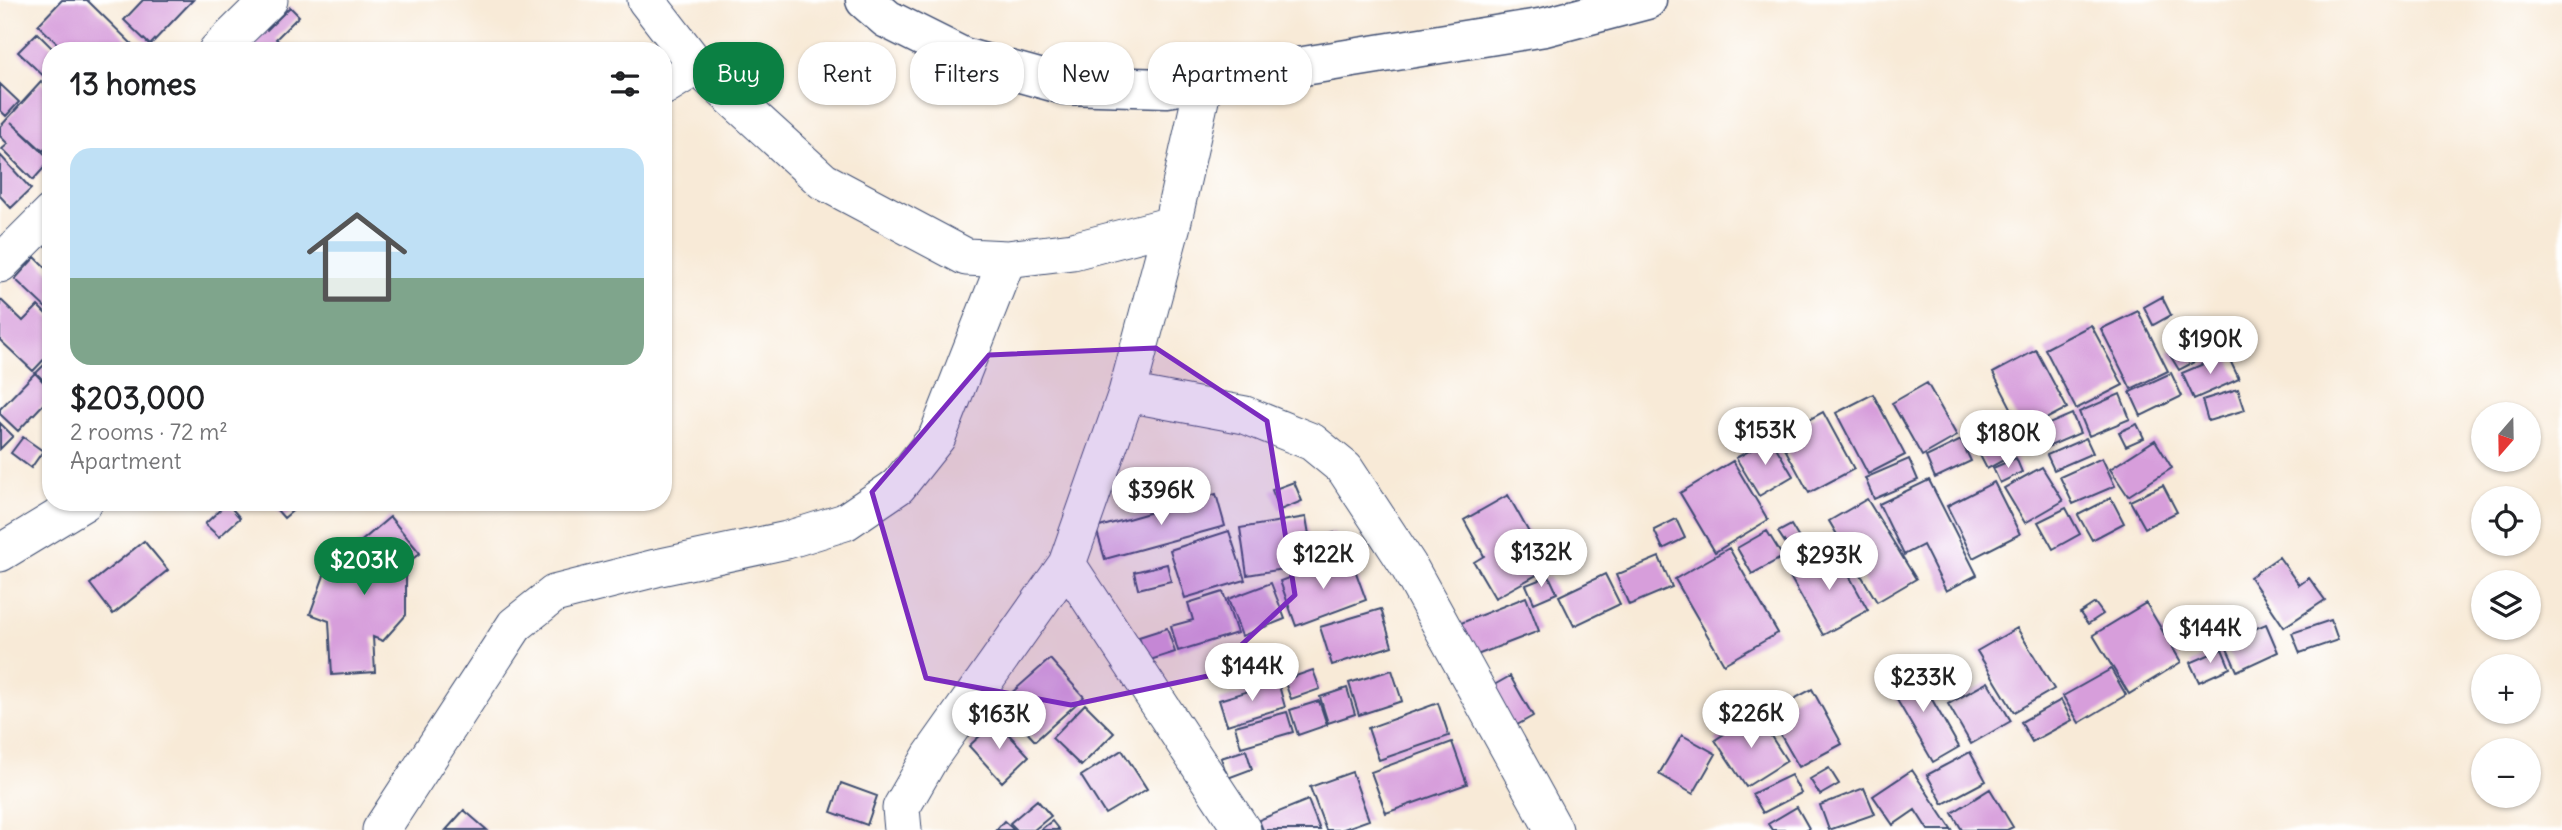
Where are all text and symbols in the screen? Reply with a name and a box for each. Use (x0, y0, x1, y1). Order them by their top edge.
chip: Buy (693, 42, 784, 105)
chip: Rent (798, 42, 896, 105)
chip: Filters (910, 42, 1024, 105)
chip: New (1038, 42, 1134, 105)
chip: Apartment (1148, 42, 1312, 105)
text: 13 homes (70, 65, 196, 103)
icon: filters (606, 65, 644, 103)
icon: home (294, 194, 420, 320)
pin: $190K (2161, 316, 2259, 376)
text: $190K (2178, 324, 2242, 353)
text: $203,000 (70, 379, 205, 417)
north arrow (2471, 402, 2541, 472)
map controls (2471, 402, 2541, 808)
pin: $153K (1716, 407, 1814, 467)
pin: $180K (1959, 410, 2057, 470)
text: $153K (1734, 415, 1796, 444)
text: 2 rooms · 72 m² (70, 417, 228, 446)
text: $180K (1976, 418, 2040, 447)
text: Apartment (70, 446, 182, 475)
pin: $396K (1112, 468, 1210, 527)
text: $396K (1128, 475, 1194, 504)
button: locate (2471, 486, 2541, 556)
pin: $132K (1492, 530, 1590, 589)
pin: $122K (1274, 532, 1372, 591)
pin: $293K (1780, 532, 1878, 592)
text: $132K (1510, 537, 1572, 566)
pin: $203K (315, 538, 413, 597)
text: $122K (1293, 539, 1353, 568)
text: $293K (1796, 540, 1862, 569)
text: $203K (330, 545, 398, 574)
button: layers (2471, 570, 2541, 640)
pin: $144K (2161, 606, 2259, 665)
text: $144K (2179, 613, 2241, 642)
pin: $144K (1203, 644, 1301, 703)
text: $144K (1221, 651, 1283, 680)
pin: $233K (1874, 654, 1972, 714)
button: + (2471, 654, 2541, 724)
text: $233K (1890, 662, 1956, 691)
pin: $226K (1702, 690, 1800, 750)
pin: $163K (950, 692, 1048, 751)
text: $226K (1718, 698, 1784, 727)
text: $163K (968, 699, 1030, 728)
button: − (2471, 738, 2541, 808)

